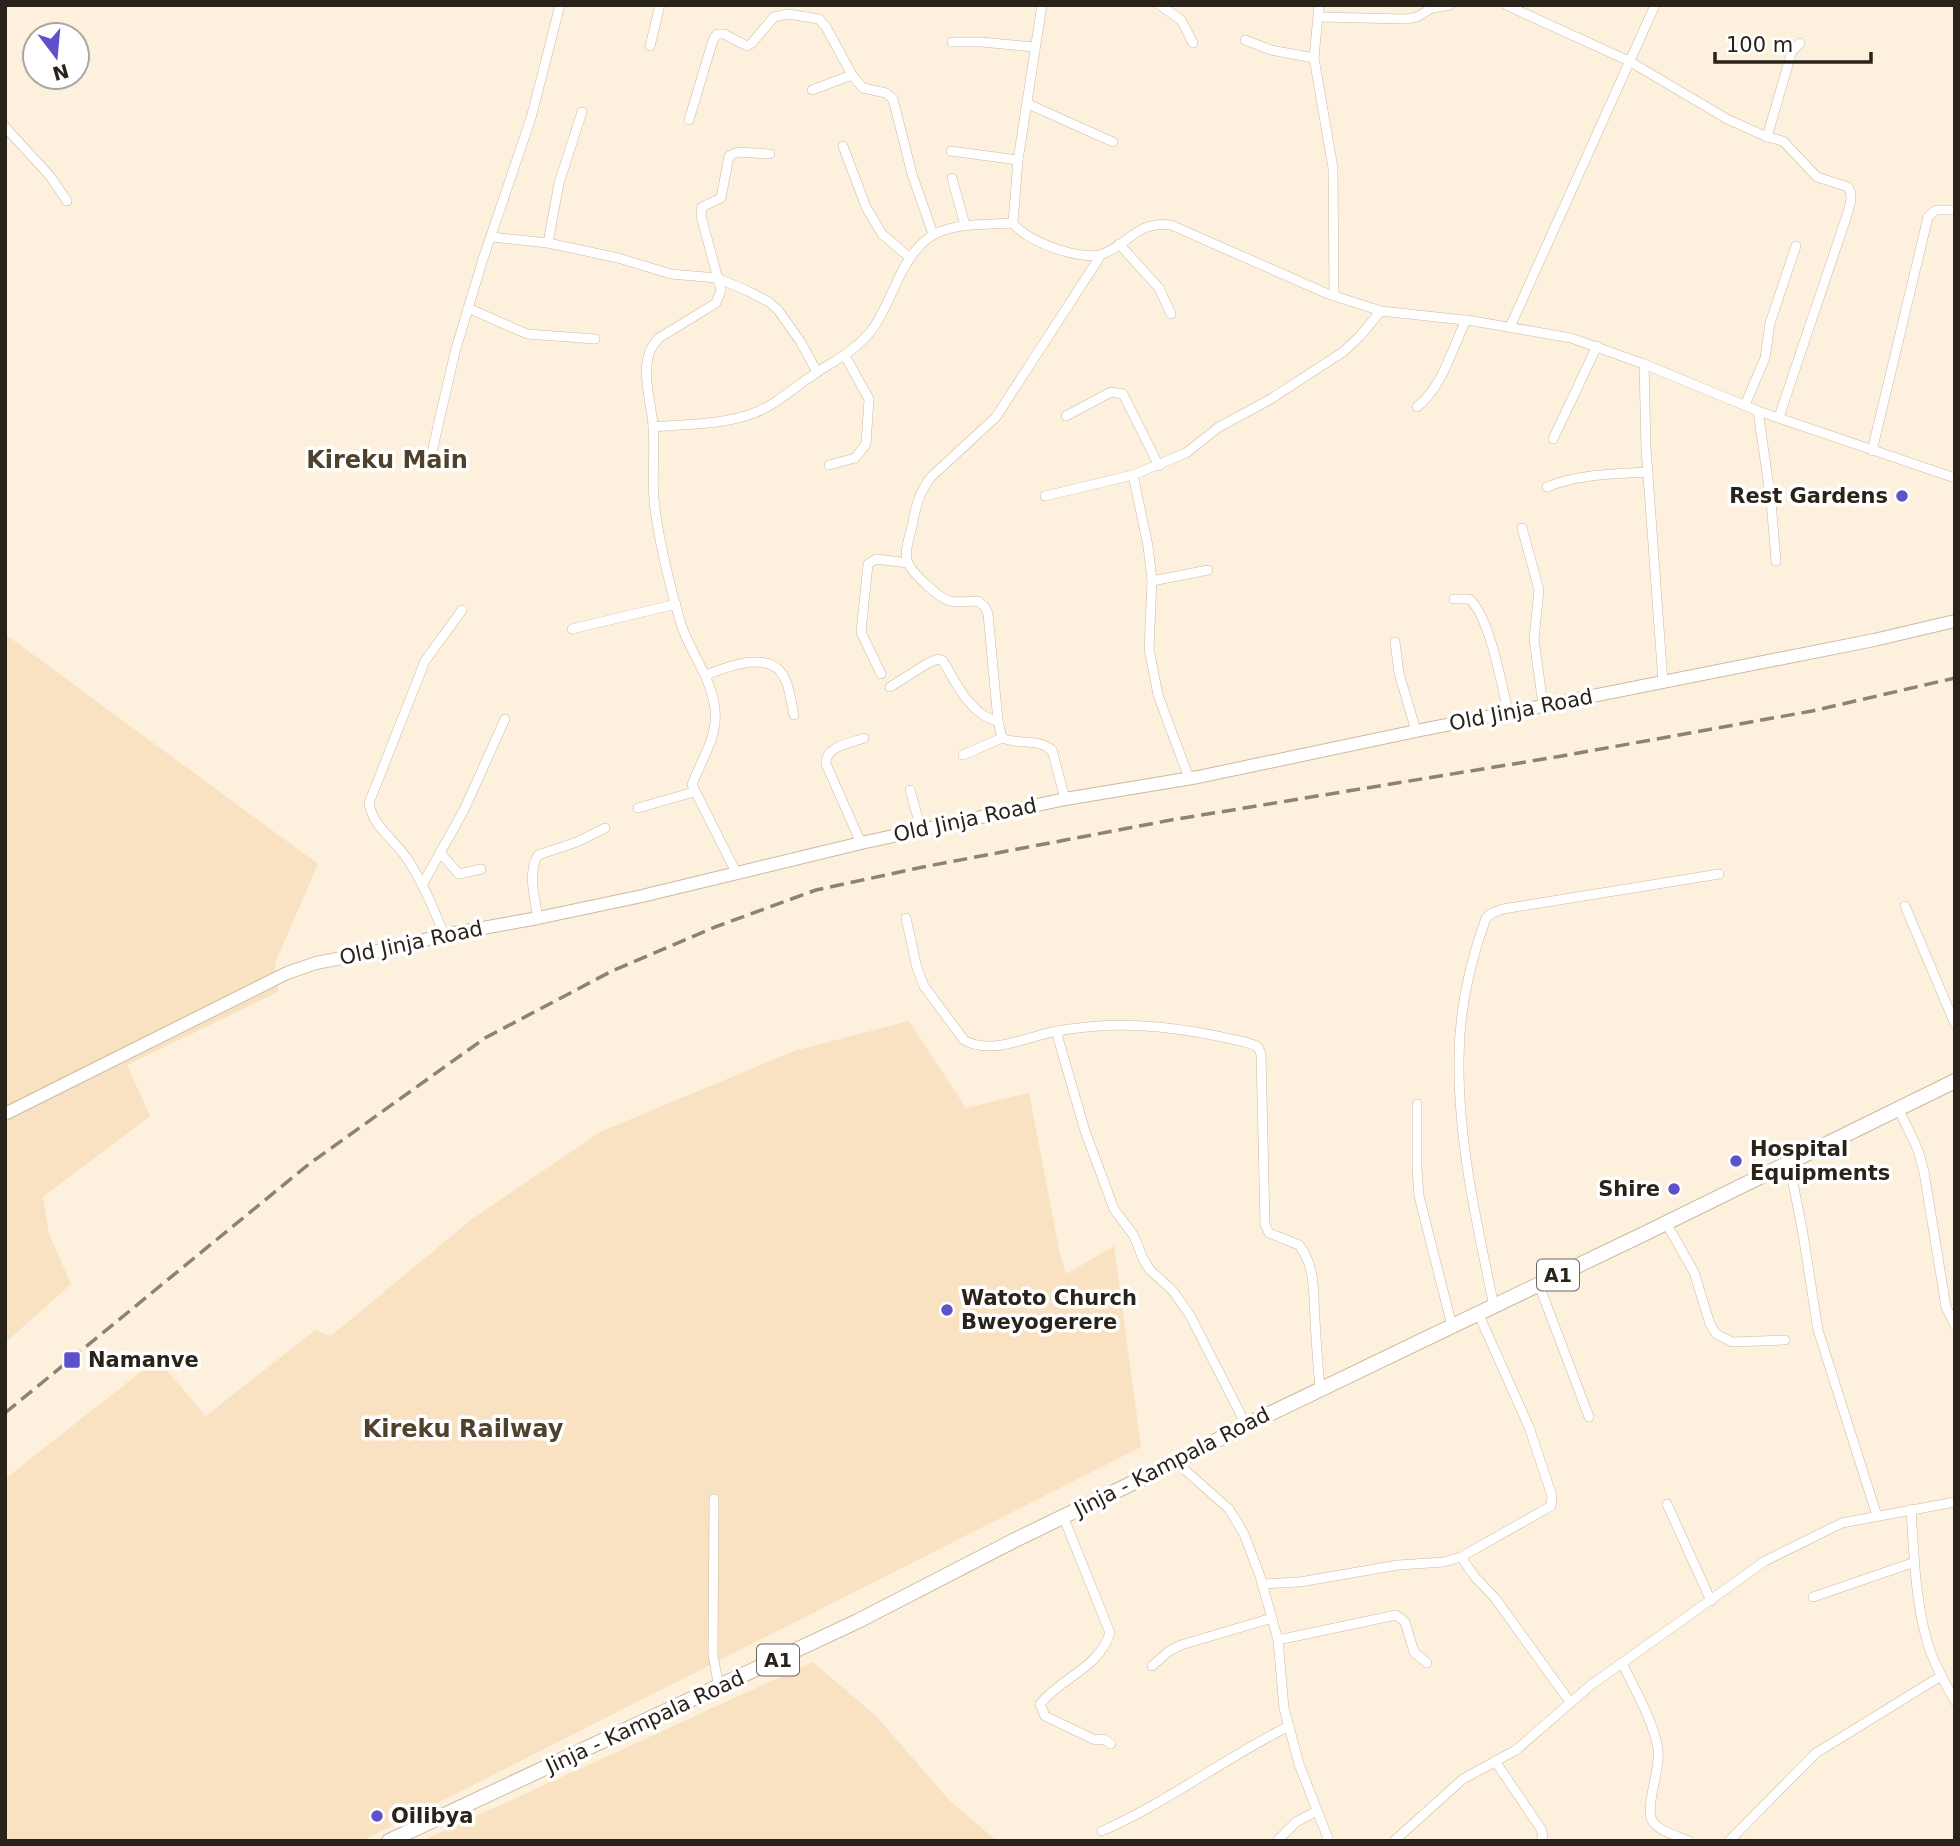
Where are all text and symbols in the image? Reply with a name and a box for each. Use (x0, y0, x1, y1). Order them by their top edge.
north arrow (21, 21, 91, 91)
scale bar (1715, 21, 1871, 65)
text: 100 m (1726, 33, 1793, 57)
text: N (50, 60, 71, 85)
district label: Kireku Main (306, 446, 468, 474)
place label: Rest Gardens (1729, 484, 1888, 508)
marker: Rest Gardens (1894, 488, 1910, 504)
street label: Old Jinja Road (1447, 684, 1595, 736)
street label: Old Jinja Road (891, 793, 1039, 847)
street label: Old Jinja Road (337, 916, 485, 970)
place label: Hospital Equipments (1750, 1137, 1890, 1185)
marker: Hospital Equipments (1728, 1153, 1744, 1169)
place label: Shire (1598, 1177, 1660, 1201)
marker: Shire (1666, 1181, 1682, 1197)
road number: A1 (1537, 1260, 1579, 1290)
place label: Watoto Church Bweyogerere (961, 1286, 1137, 1334)
marker: Watoto Church Bweyogerere (939, 1302, 955, 1318)
place label: Namanve (88, 1348, 199, 1372)
marker: Namanve (62, 1350, 82, 1370)
street label: Jinja - Kampala Road (1069, 1402, 1274, 1523)
district label: Kireku Railway (363, 1415, 564, 1443)
road number: A1 (757, 1644, 799, 1676)
street label: Jinja - Kampala Road (540, 1665, 748, 1779)
place label: Oilibya (391, 1804, 473, 1828)
marker: Oilibya (369, 1808, 385, 1824)

